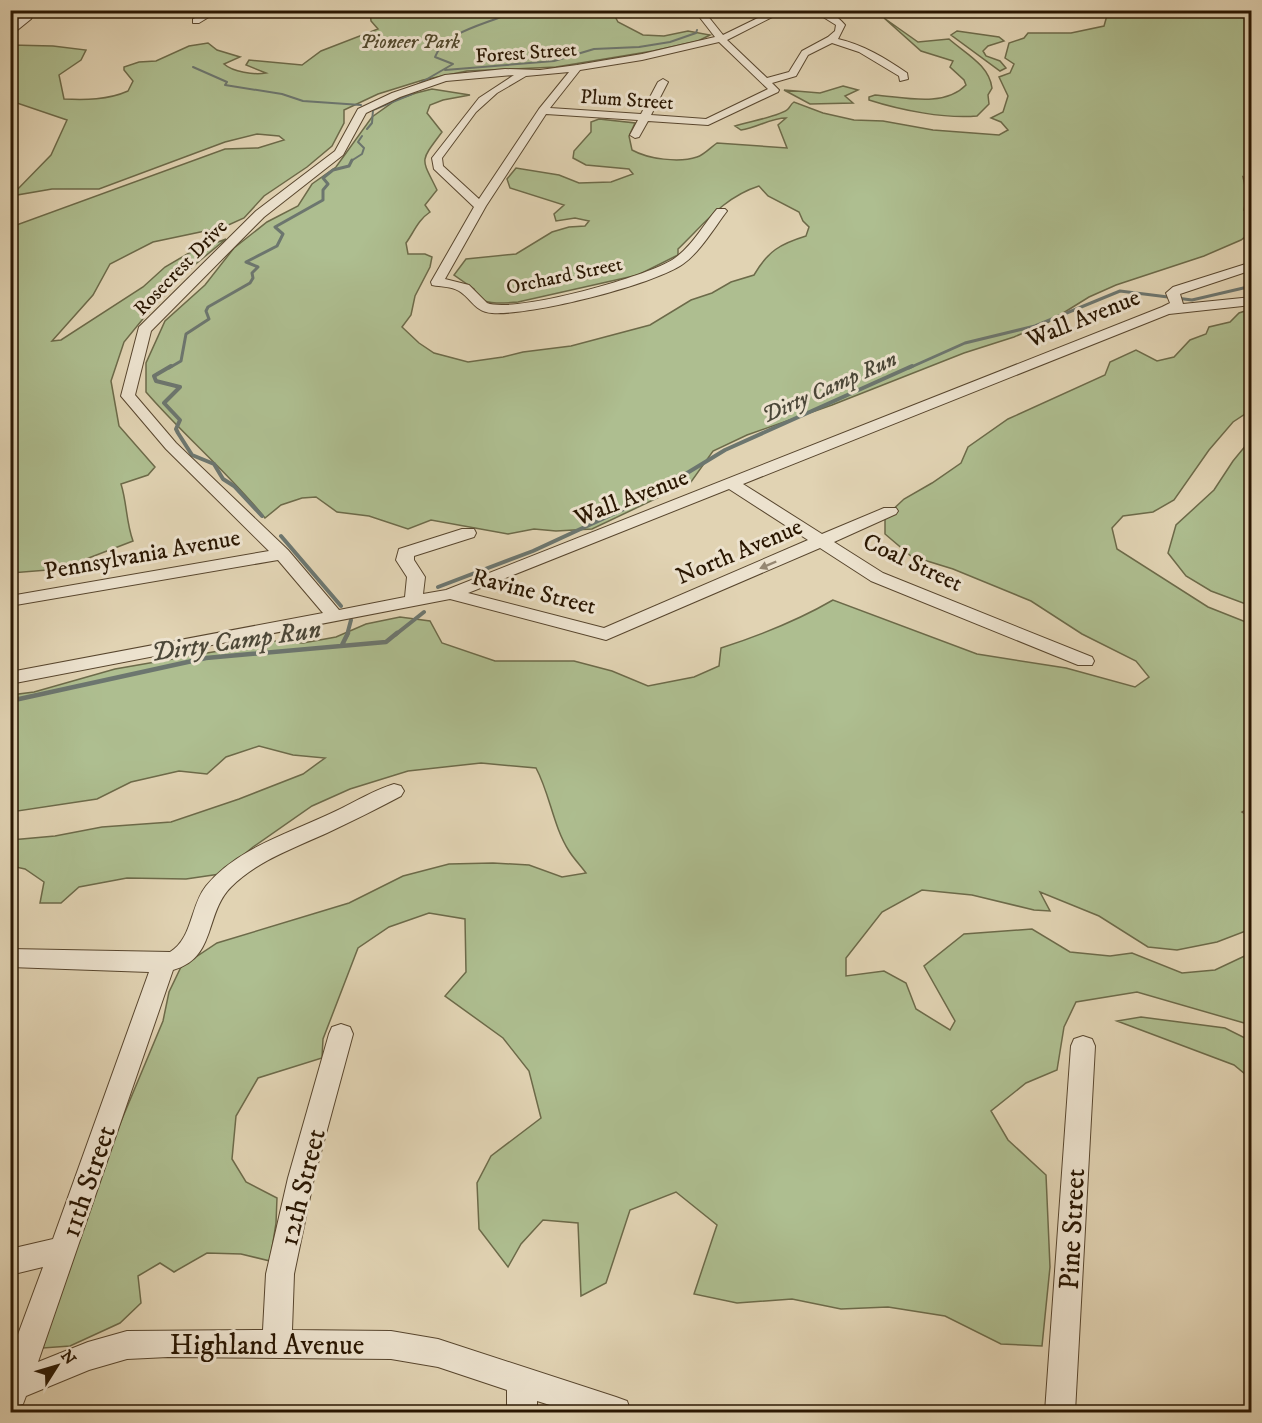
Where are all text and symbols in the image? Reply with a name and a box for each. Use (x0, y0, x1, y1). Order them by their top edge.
park label: Pioneer Park (360, 30, 461, 55)
street label: Forest Street (475, 37, 578, 70)
street label: Plum Street (579, 85, 675, 116)
street label: Rosecrest Drive (129, 215, 233, 321)
street label: Orchard Street (504, 252, 625, 301)
street label: Wall Avenue (1021, 283, 1144, 356)
water label: Dirty Camp Run (758, 346, 901, 429)
street label: Wall Avenue (569, 462, 693, 534)
street label: North Avenue (672, 512, 807, 592)
street label: Pennsylvania Avenue (42, 523, 243, 587)
street label: Coal Street (858, 527, 968, 599)
one-way arrow (758, 560, 776, 570)
street label: Ravine Street (468, 562, 599, 622)
water label: Dirty Camp Run (149, 613, 323, 670)
street label: 11th Street (53, 1121, 124, 1242)
street label: 12th Street (271, 1125, 334, 1250)
street label: Pine Street (1052, 1167, 1093, 1291)
street label: Highland Avenue (170, 1328, 364, 1363)
north arrow (27, 1336, 87, 1396)
text: N (56, 1346, 80, 1369)

